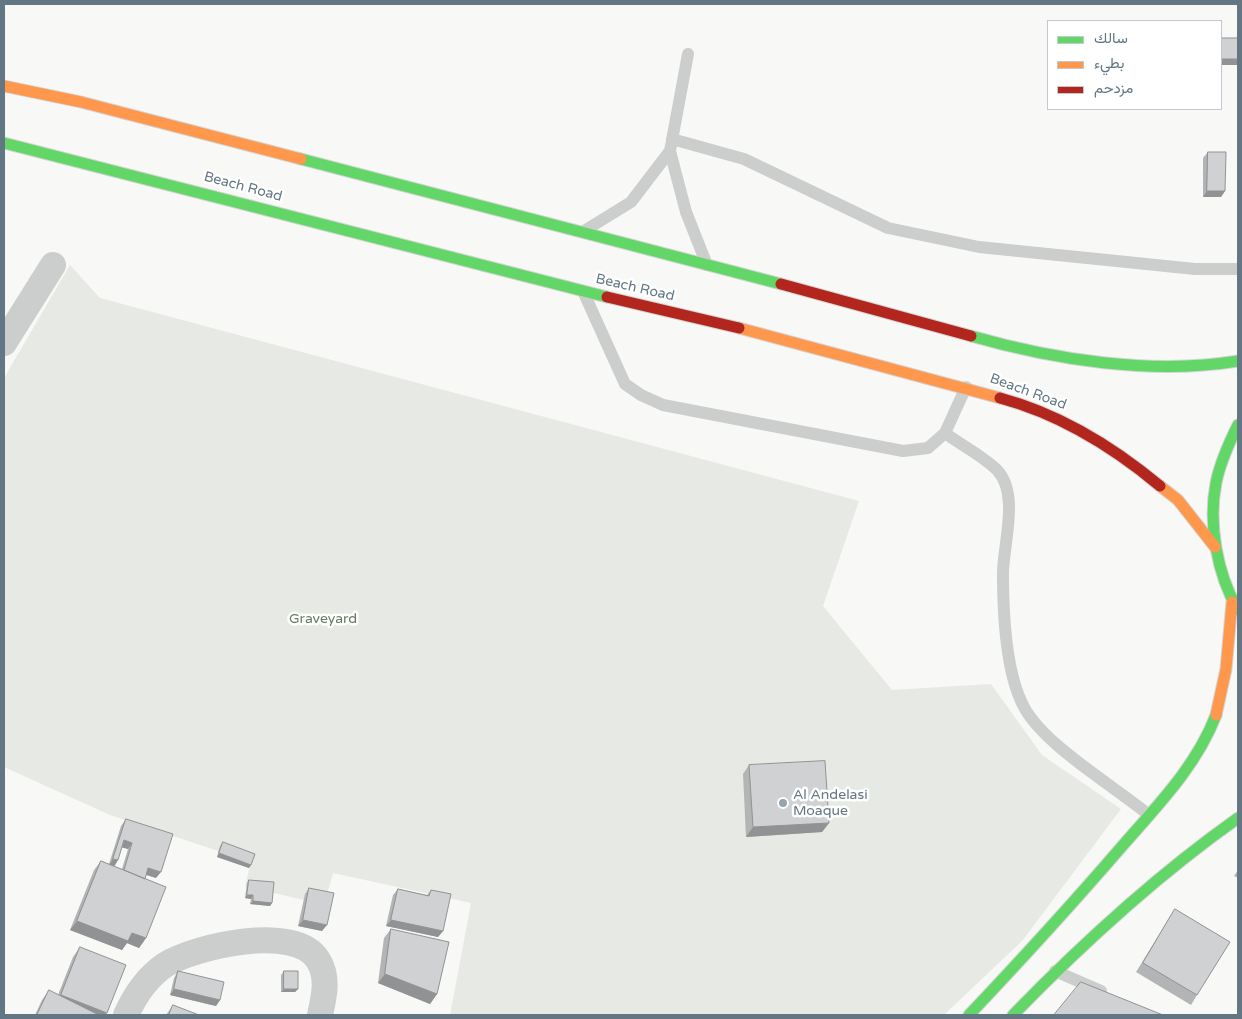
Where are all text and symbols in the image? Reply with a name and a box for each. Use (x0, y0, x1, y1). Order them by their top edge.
legend (1047, 20, 1222, 110)
text: سالك (1094, 29, 1128, 47)
text: بطيء (1094, 54, 1124, 72)
text: مزدحم (1094, 79, 1133, 97)
street label: Beach Road (202, 169, 284, 205)
street label: Beach Road (594, 271, 676, 305)
street label: Beach Road (987, 370, 1069, 414)
park label: Graveyard (289, 611, 357, 627)
place label: Al Andelasi Moaque (793, 787, 868, 820)
marker: Al Andelasi Moaque (777, 797, 789, 809)

